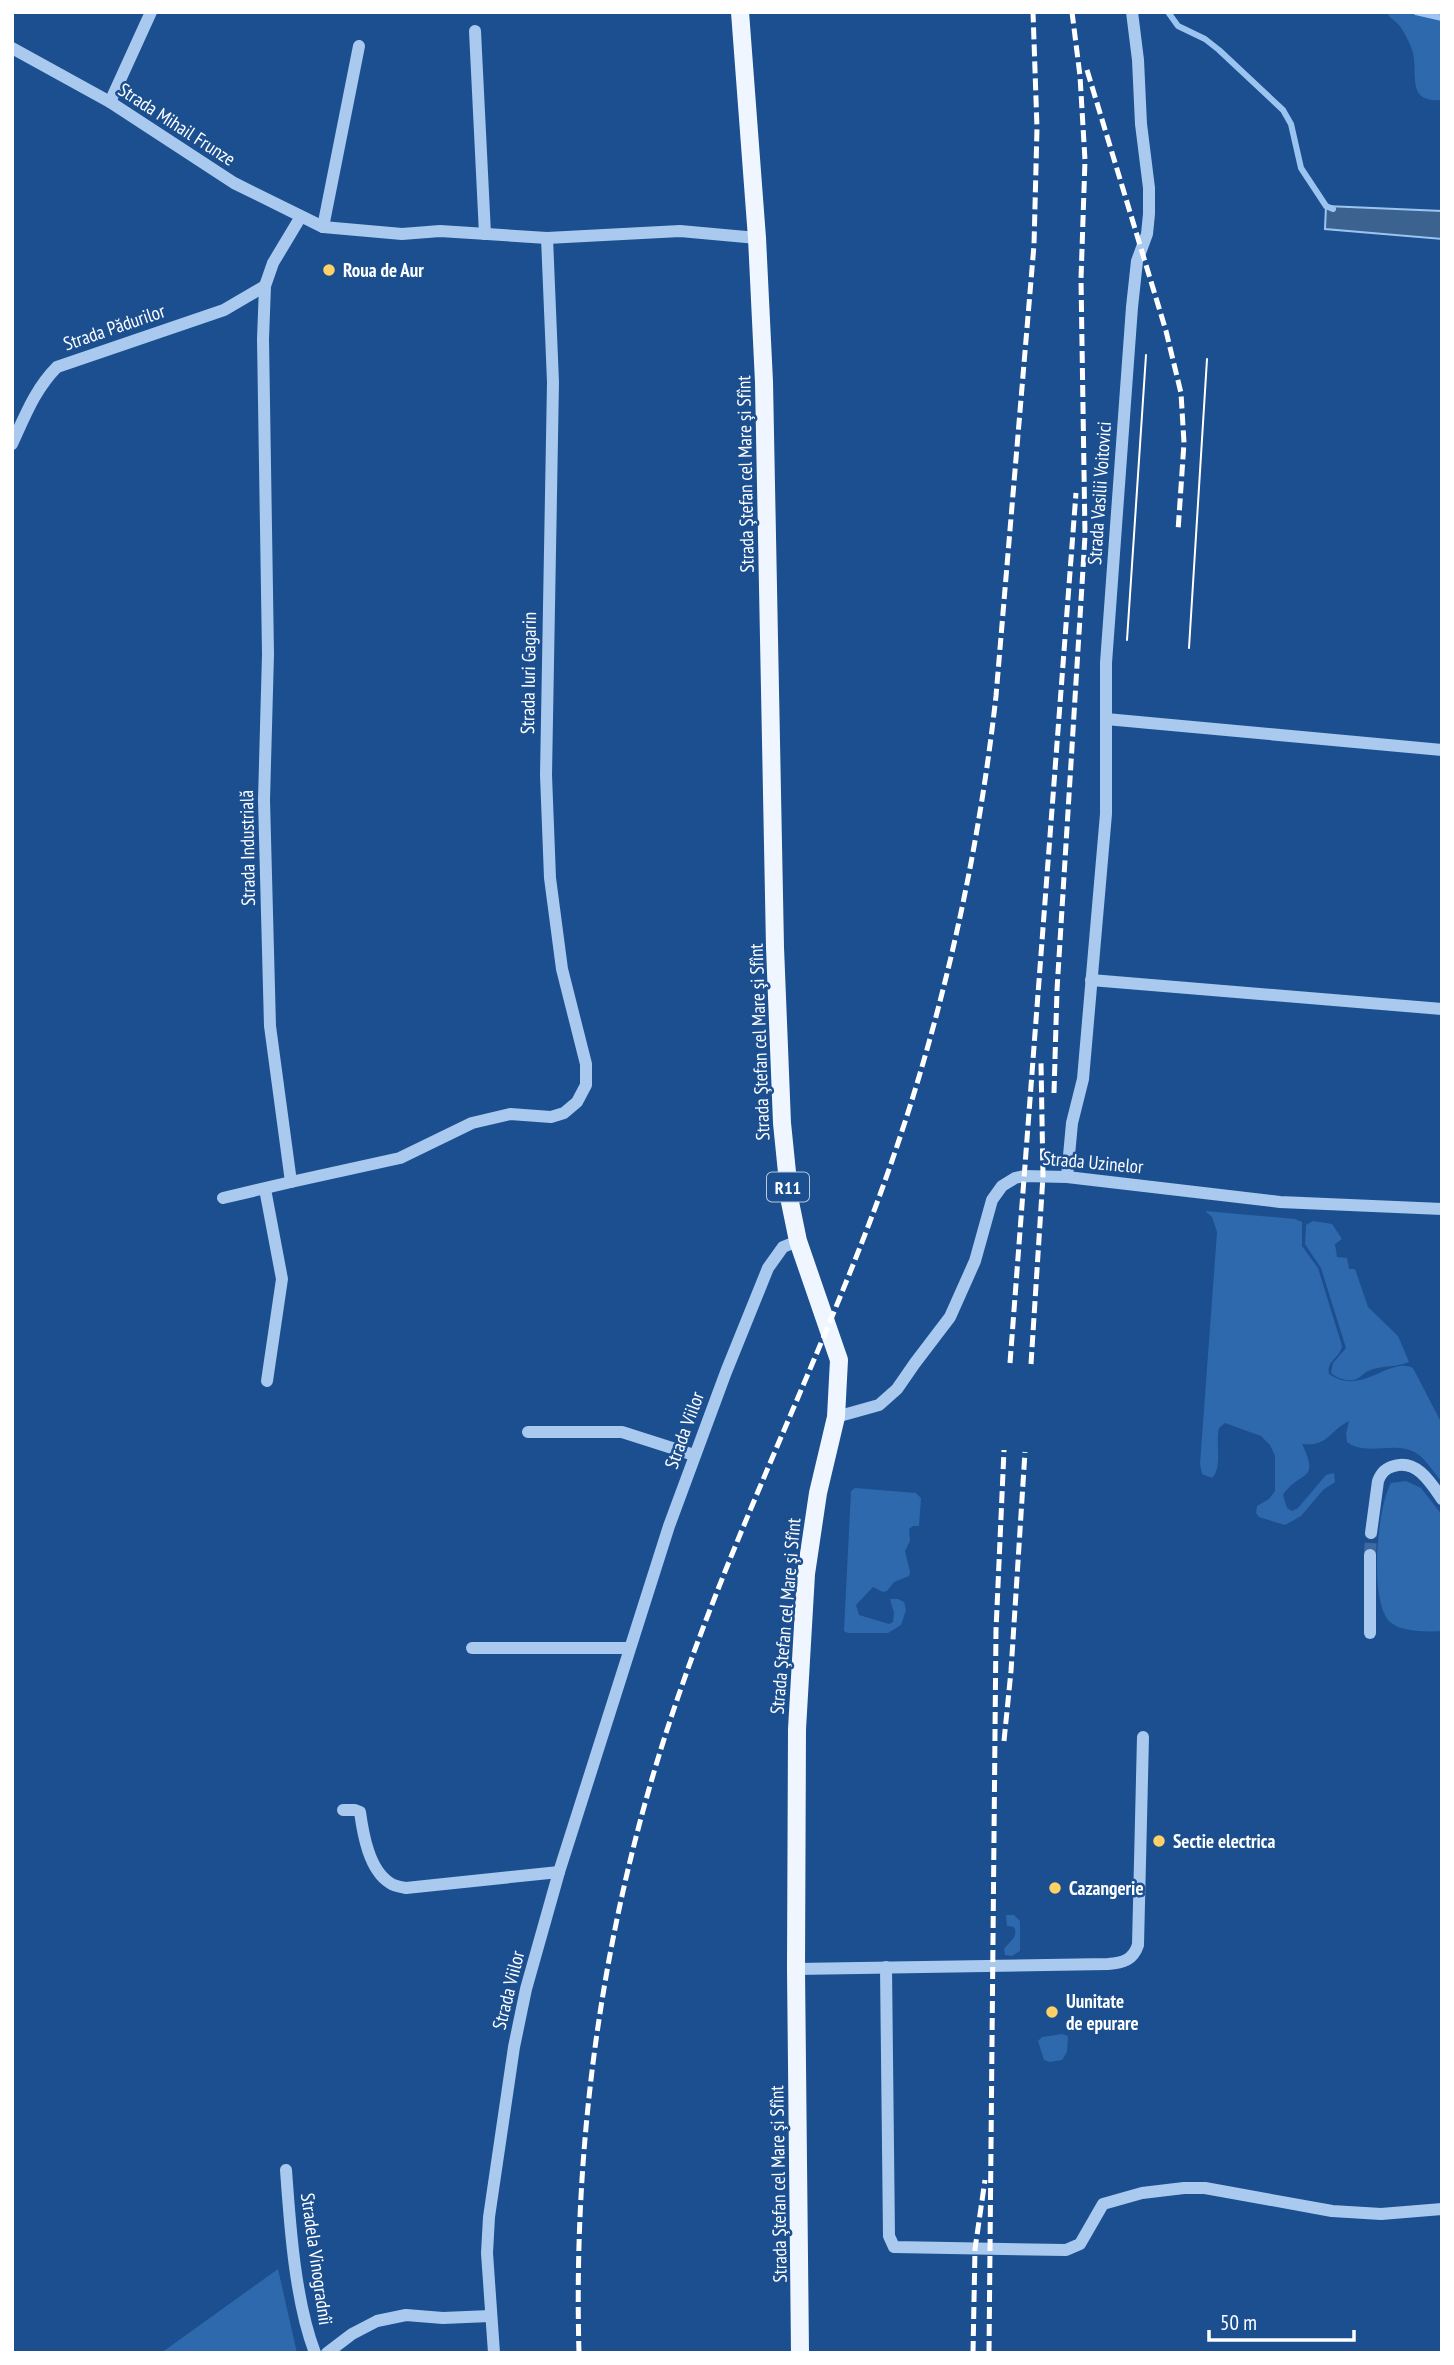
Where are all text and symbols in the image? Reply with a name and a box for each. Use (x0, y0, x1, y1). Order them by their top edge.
street label: Strada Mihail Frunze (114, 77, 240, 171)
place label: Roua de Aur (343, 258, 424, 282)
marker: Roua de Aur (321, 262, 337, 278)
street label: Strada Pădurilor (60, 298, 169, 356)
street label: Strada Ştefan cel Mare şi Sfînt (731, 374, 759, 573)
street label: Strada Vasilii Voitovici (1082, 421, 1116, 565)
street label: Strada Iuri Gagarin (515, 612, 541, 734)
street label: Strada Industrială (234, 790, 260, 906)
street label: Strada Ştefan cel Mare şi Sfînt (744, 942, 774, 1141)
street label: Strada Uzinelor (1042, 1146, 1145, 1178)
road number: R11 (767, 1172, 809, 1202)
street label: Strada Viilor (659, 1387, 709, 1472)
street label: Strada Ştefan cel Mare şi Sfînt (764, 1516, 806, 1715)
place label: Sectie electrica (1173, 1829, 1276, 1853)
marker: Sectie electrica (1151, 1833, 1167, 1849)
place label: Cazangerie (1069, 1876, 1144, 1900)
marker: Cazangerie (1047, 1880, 1063, 1896)
street label: Strada Viilor (487, 1947, 530, 2032)
place label: Uunitate de epurare (1066, 1989, 1139, 2035)
marker: Uunitate de epurare (1044, 2004, 1060, 2020)
street label: Strada Ştefan cel Mare şi Sfînt (764, 2084, 792, 2283)
street label: Stradela Vinogradnîi (296, 2191, 338, 2327)
scale bar (1209, 2298, 1354, 2342)
text: 50 m (1220, 2309, 1257, 2336)

